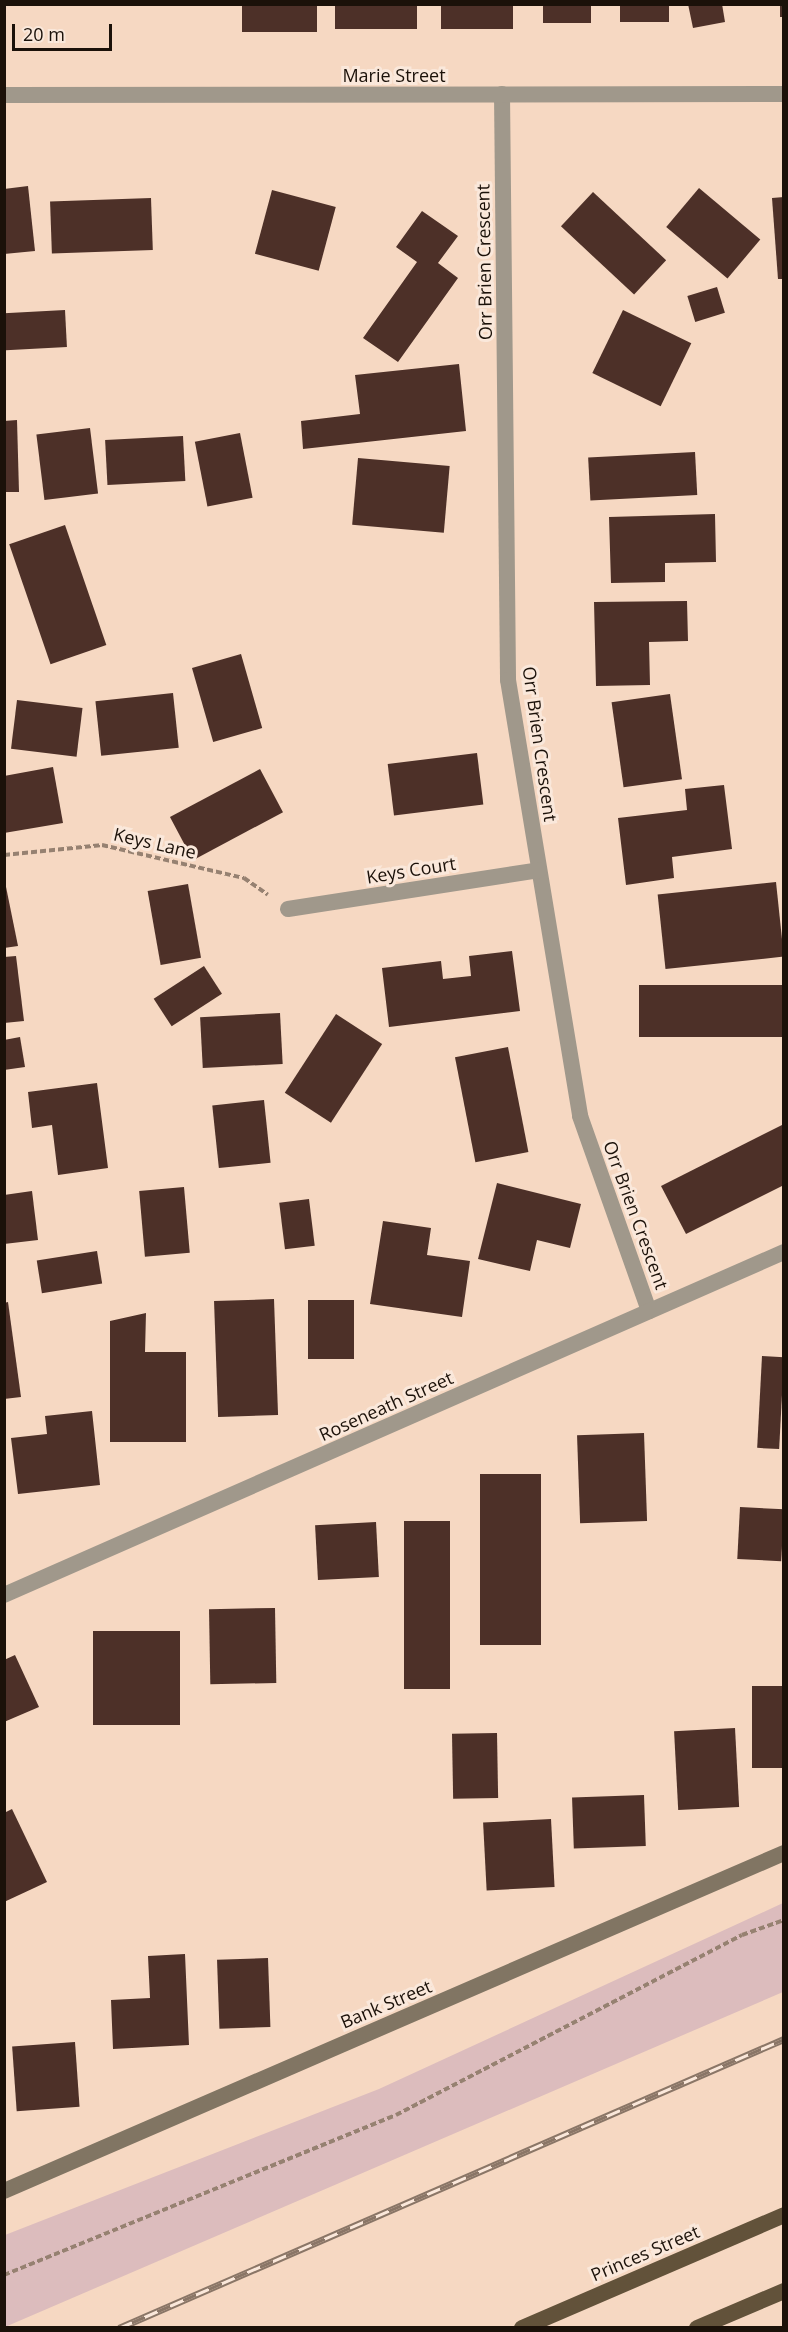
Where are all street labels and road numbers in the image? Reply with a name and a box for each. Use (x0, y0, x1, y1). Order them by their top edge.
street label: Marie Street (342, 64, 446, 86)
street label: Orr Brien Crescent (472, 184, 496, 340)
street label: Orr Brien Crescent (518, 665, 562, 823)
street label: Keys Lane (112, 823, 198, 863)
street label: Keys Court (365, 852, 457, 888)
street label: Orr Brien Crescent (599, 1138, 673, 1292)
street label: Roseneath Street (316, 1367, 456, 1445)
street label: Bank Street (337, 1975, 435, 2033)
street label: Princes Street (587, 2220, 703, 2286)

